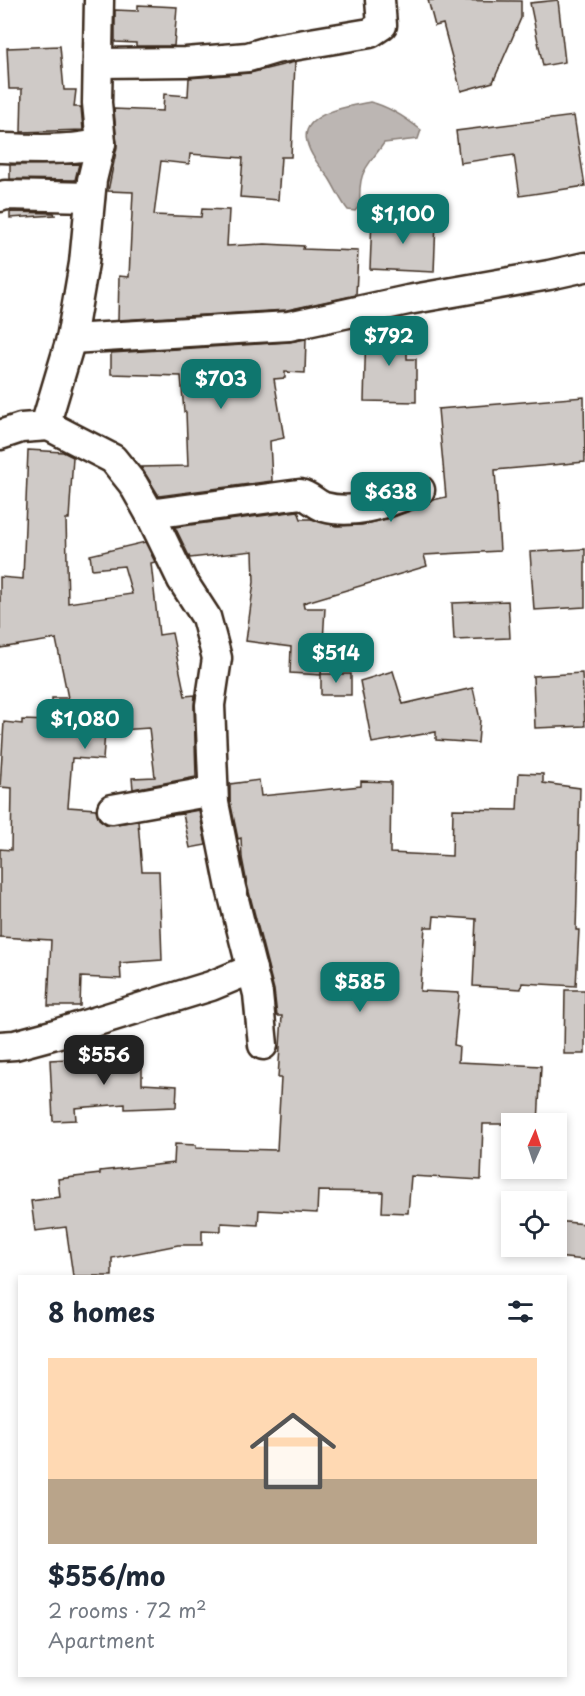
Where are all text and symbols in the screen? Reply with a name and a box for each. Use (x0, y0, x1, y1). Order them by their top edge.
pin: $1,100 (354, 194, 452, 245)
text: $1,100 (371, 198, 435, 228)
pin: $792 (353, 316, 425, 367)
text: $792 (364, 320, 414, 350)
pin: $703 (185, 359, 257, 410)
text: $703 (195, 363, 247, 393)
pin: $638 (355, 472, 427, 523)
text: $638 (365, 476, 417, 506)
pin: $514 (300, 633, 372, 684)
text: $514 (312, 637, 360, 667)
pin: $1,080 (36, 699, 134, 750)
text: $1,080 (51, 703, 119, 733)
pin: $585 (324, 962, 396, 1013)
text: $585 (334, 966, 386, 996)
pin: $556 (68, 1035, 140, 1086)
text: $556 (78, 1039, 130, 1069)
north arrow (501, 1113, 567, 1179)
map controls (501, 1113, 567, 1257)
button: locate (501, 1191, 567, 1257)
text: 8 homes (48, 1292, 155, 1331)
icon: filters (504, 1295, 537, 1328)
icon: home (239, 1397, 347, 1505)
text: $556/mo (48, 1556, 165, 1595)
text: 2 rooms · 72 m² (48, 1595, 207, 1625)
text: Apartment (48, 1625, 155, 1655)

